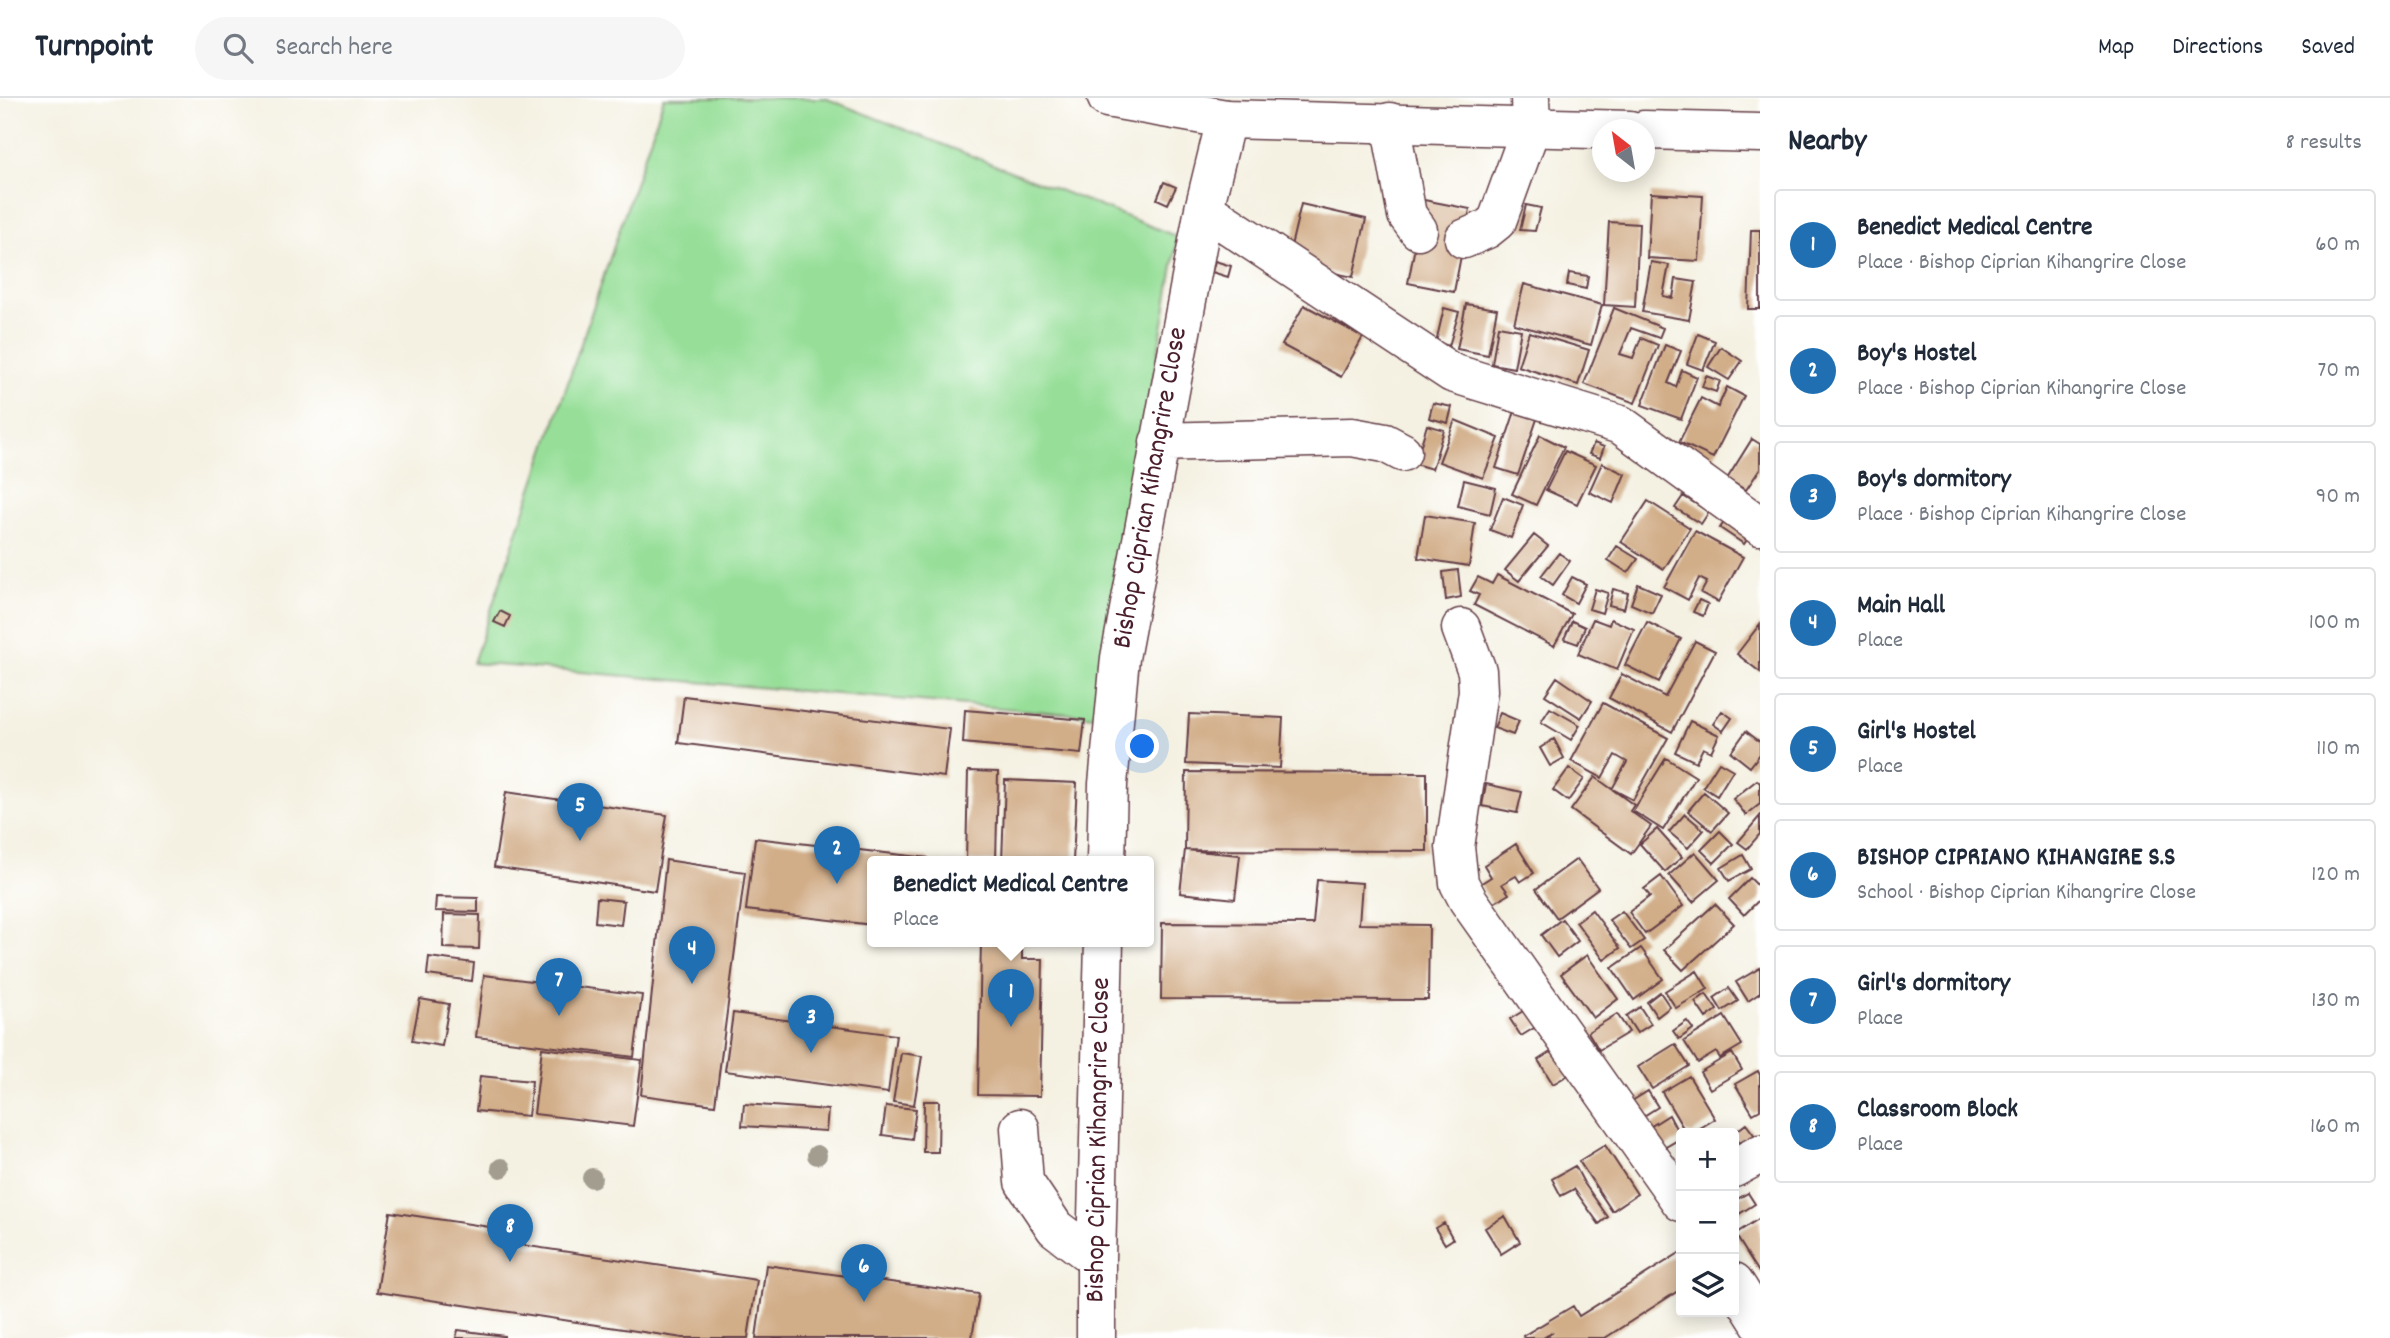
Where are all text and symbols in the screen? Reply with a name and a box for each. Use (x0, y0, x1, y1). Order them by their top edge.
search box (195, 17, 685, 80)
text: Turnpoint (35, 25, 153, 72)
icon: search (219, 29, 257, 67)
text: Search here (275, 30, 393, 67)
text: Map (2098, 31, 2134, 65)
text: Directions (2172, 31, 2263, 65)
text: Saved (2301, 31, 2355, 65)
north arrow (1592, 119, 1655, 182)
text: Nearby (1788, 122, 1866, 165)
text: 8 results (2286, 127, 2362, 160)
text: Benedict Medical Centre (1857, 210, 2093, 247)
text: 1 (1810, 229, 1816, 262)
text: 60 m (2315, 229, 2360, 262)
text: Place · Bishop Ciprian Kihangrire Close (1857, 247, 2186, 280)
street label: Bishop Ciprian Kihangrire Close (1104, 324, 1200, 652)
text: Boy's Hostel (1857, 336, 1977, 373)
text: 2 (1808, 355, 1818, 388)
text: 70 m (2318, 355, 2360, 388)
text: Place · Bishop Ciprian Kihangrire Close (1857, 373, 2186, 406)
text: Boy's dormitory (1857, 462, 2011, 499)
text: 3 (1808, 481, 1818, 514)
text: 90 m (2316, 481, 2360, 514)
text: Place · Bishop Ciprian Kihangrire Close (1857, 499, 2186, 532)
text: Main Hall (1857, 588, 1945, 625)
text: 4 (1808, 607, 1818, 640)
text: 100 m (2309, 607, 2360, 640)
text: Place (1857, 625, 1903, 658)
text: Girl's Hostel (1857, 714, 1976, 751)
your location (1125, 729, 1159, 763)
text: 5 (1808, 733, 1818, 766)
text: 110 m (2316, 733, 2360, 766)
text: Place (1857, 751, 1903, 784)
pin: 5 (557, 783, 603, 841)
pin: 2 (814, 826, 860, 884)
text: BISHOP CIPRIANO KIHANGIRE S.S (1857, 840, 2175, 877)
popup (867, 856, 1154, 947)
text: 6 (1807, 859, 1819, 892)
text: 120 m (2311, 859, 2360, 892)
text: Benedict Medical Centre (893, 867, 1128, 904)
text: School · Bishop Ciprian Kihangrire Close (1857, 877, 2196, 910)
text: Place (893, 904, 939, 937)
pin: 4 (669, 926, 715, 984)
pin: 7 (536, 958, 582, 1016)
text: Girl's dormitory (1857, 966, 2010, 1003)
pin: 1 (988, 969, 1034, 1027)
street label: Bishop Ciprian Kihangrire Close (1077, 977, 1123, 1303)
text: 7 (1809, 985, 1817, 1018)
text: 130 m (2311, 985, 2360, 1018)
pin: 3 (788, 995, 834, 1053)
text: Place (1857, 1003, 1903, 1036)
text: Classroom Block (1857, 1092, 2018, 1129)
text: 8 (1808, 1111, 1818, 1144)
text: 160 m (2310, 1111, 2360, 1144)
map controls (1676, 1128, 1739, 1317)
button: + (1676, 1128, 1739, 1191)
text: Place (1857, 1129, 1903, 1162)
button: − (1676, 1191, 1739, 1254)
pin: 8 (487, 1204, 533, 1262)
pin: 6 (841, 1244, 887, 1302)
button: layers (1676, 1254, 1739, 1317)

